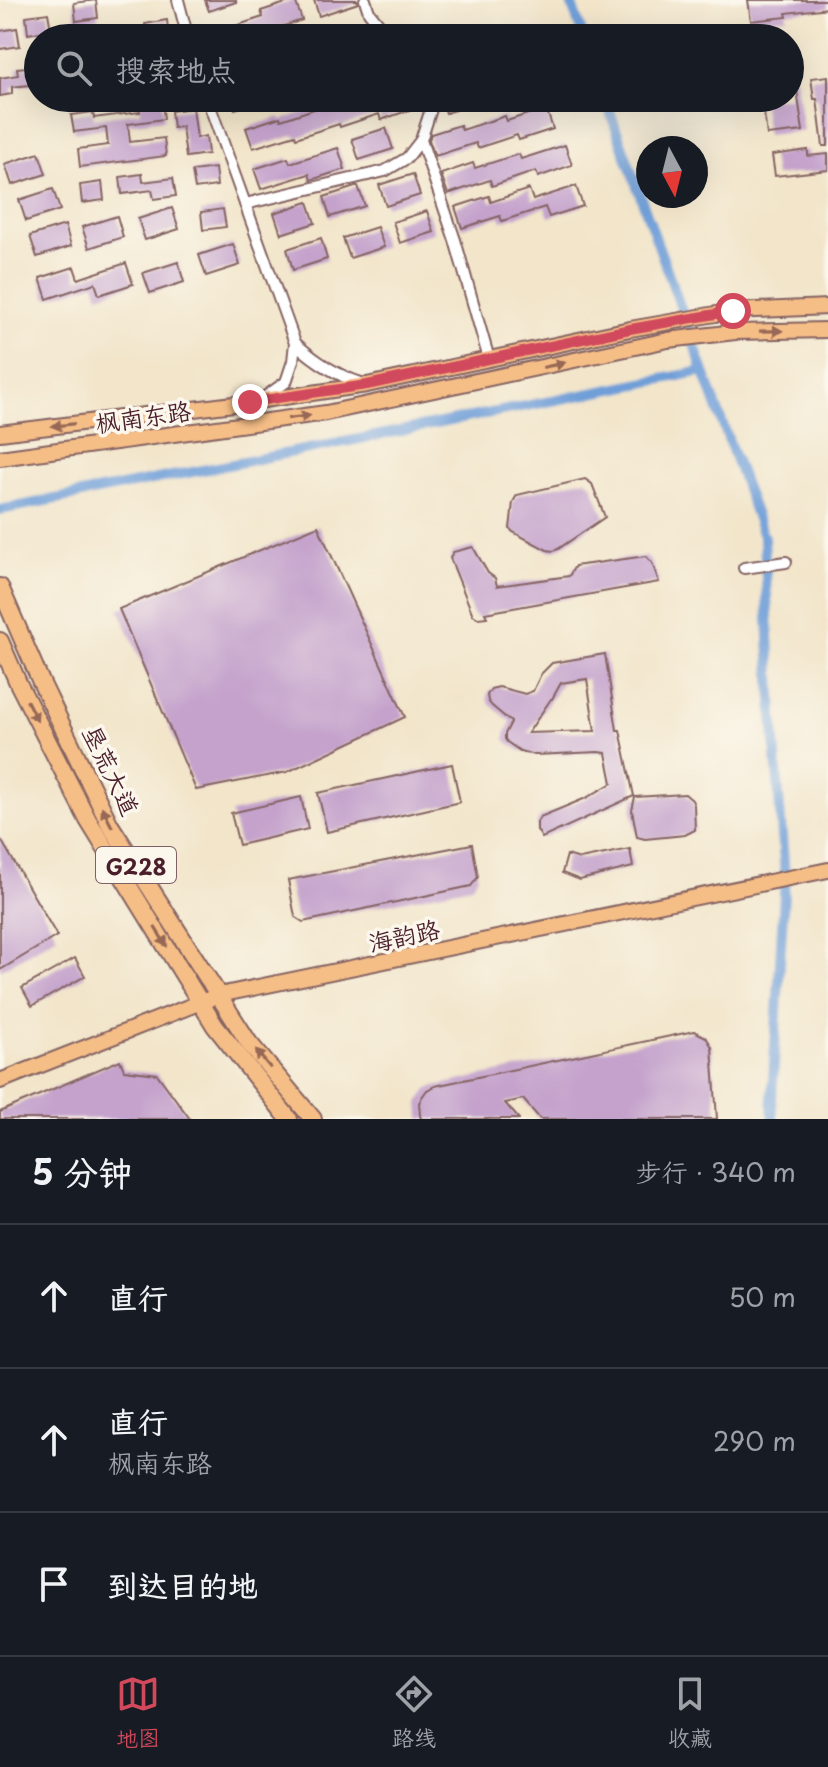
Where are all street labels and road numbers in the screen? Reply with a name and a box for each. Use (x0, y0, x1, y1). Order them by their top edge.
street label: 枫南东路 (93, 391, 193, 441)
street label: 垦荒大道 (75, 719, 149, 821)
road number: G228 (96, 847, 176, 883)
street label: 海韵路 (365, 910, 443, 960)

